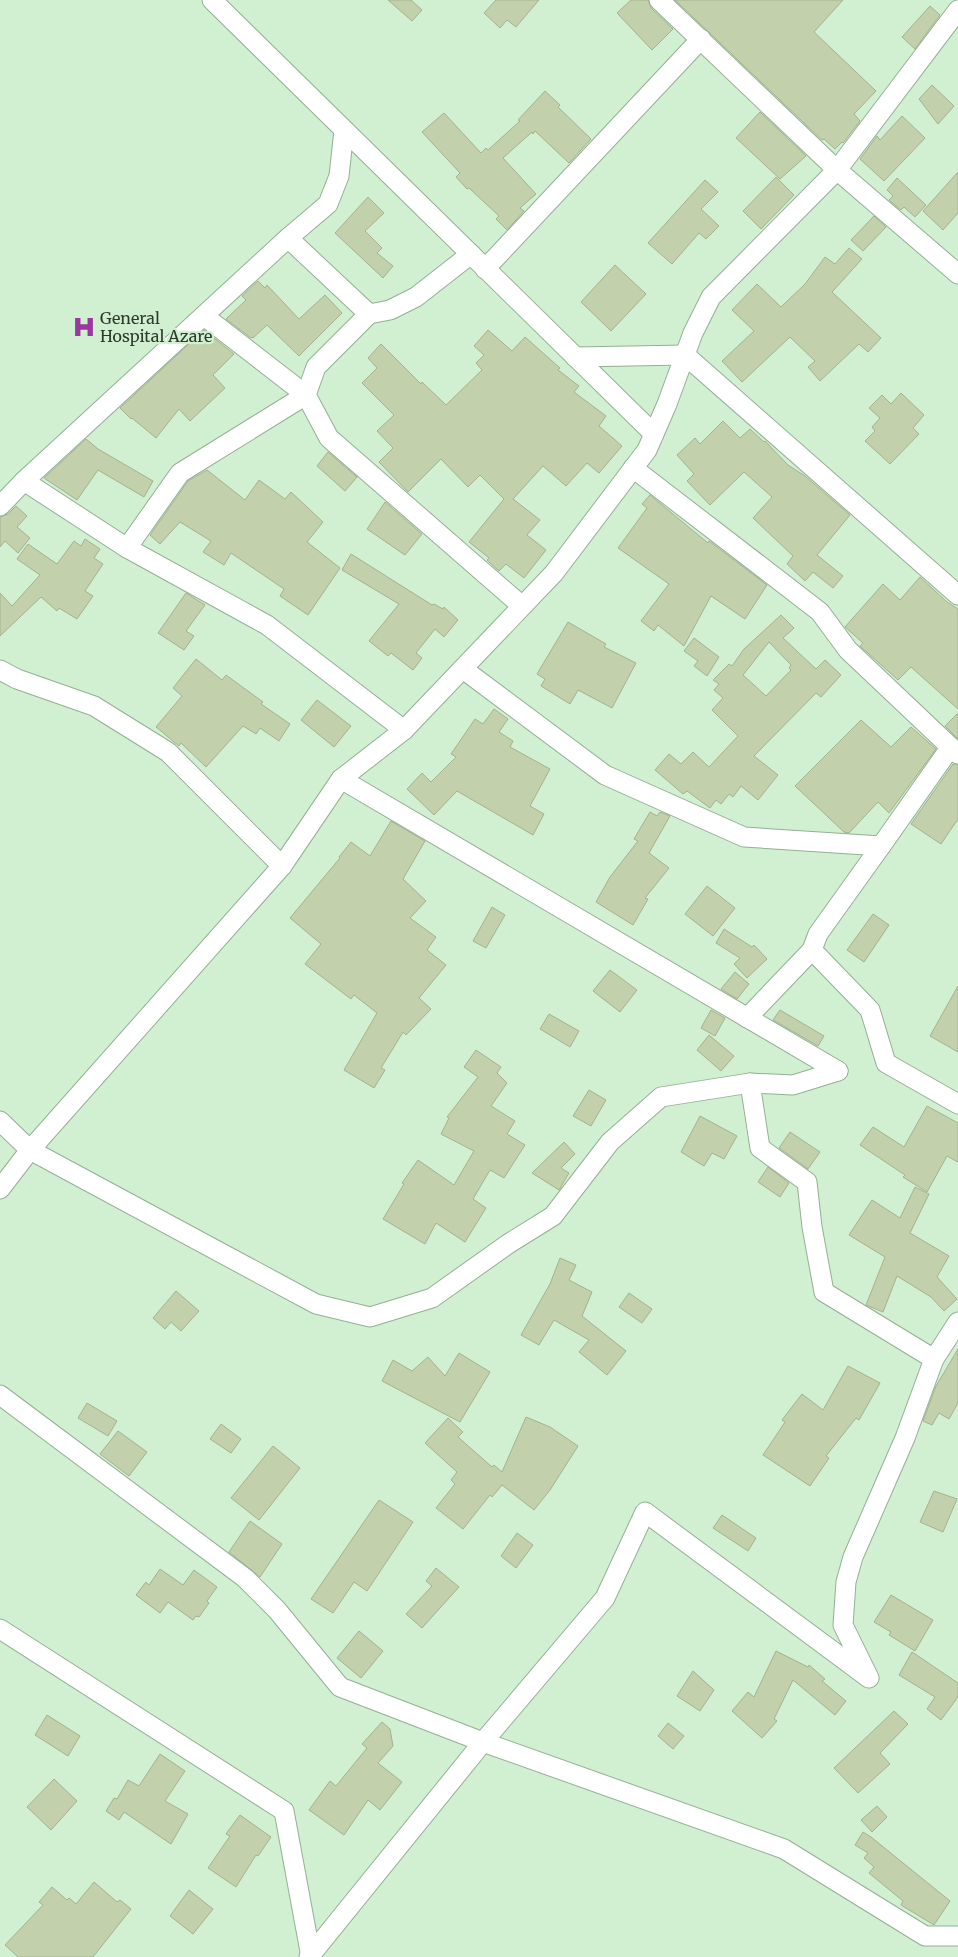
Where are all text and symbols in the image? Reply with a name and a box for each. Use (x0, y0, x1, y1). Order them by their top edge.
place label: General Hospital Azare (100, 308, 212, 346)
hospital icon: General Hospital Azare (71, 314, 97, 340)

